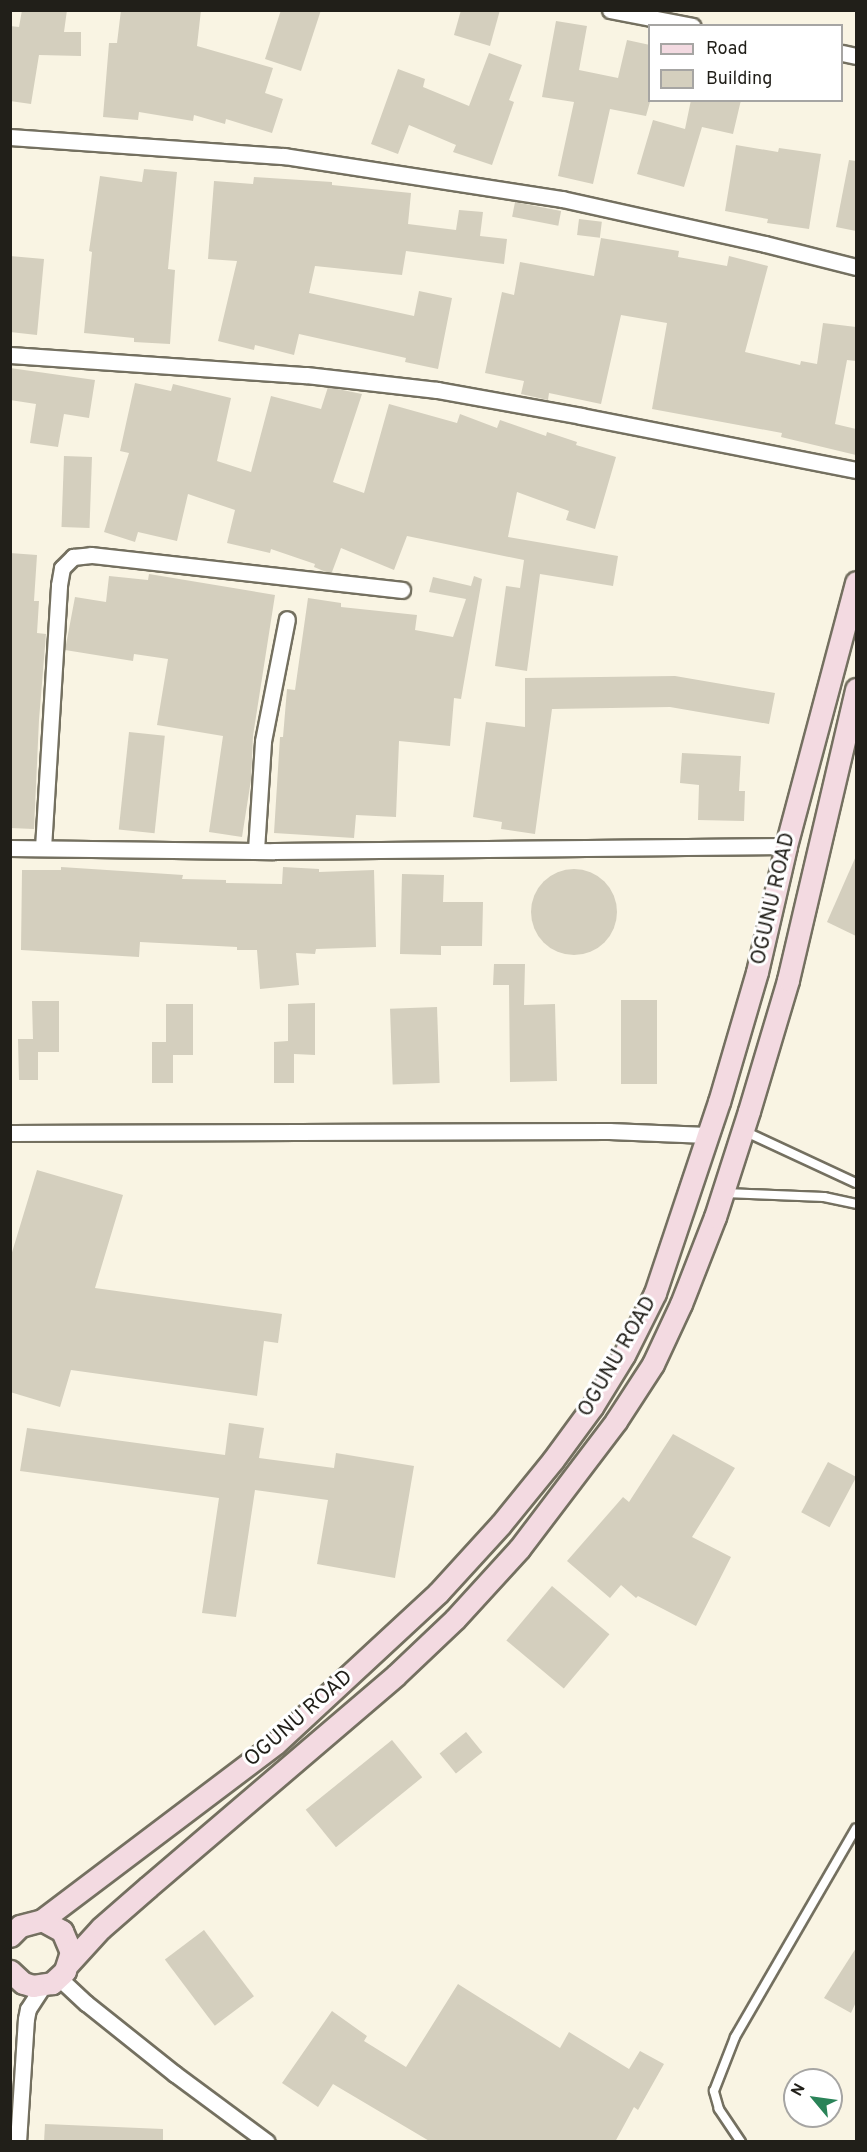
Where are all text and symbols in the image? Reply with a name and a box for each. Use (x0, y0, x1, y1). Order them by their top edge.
legend (648, 24, 843, 102)
text: Road (706, 38, 748, 61)
text: Building (706, 68, 772, 91)
street label: OGUNU ROAD (747, 830, 801, 968)
street label: OGUNU ROAD (573, 1292, 663, 1422)
street label: OGUNU ROAD (240, 1665, 358, 1773)
north arrow (783, 2068, 843, 2128)
text: N (787, 2080, 811, 2100)

